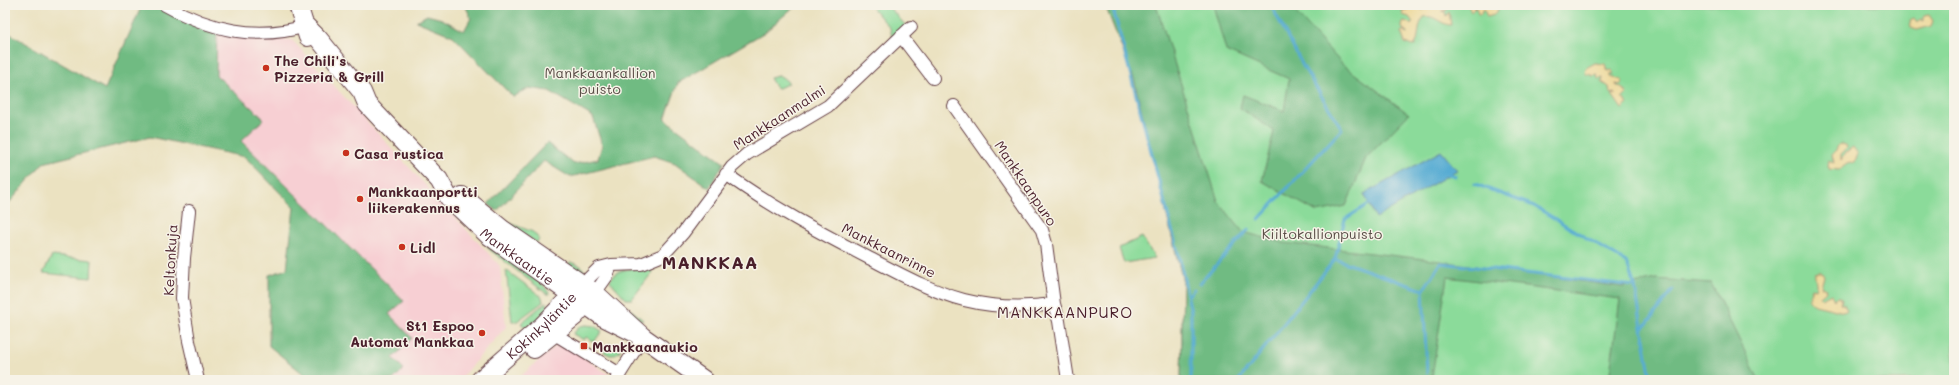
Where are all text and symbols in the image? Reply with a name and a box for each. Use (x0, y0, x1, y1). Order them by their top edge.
place label: The Chili's Pizzeria & Grill (274, 51, 384, 86)
marker: The Chili's Pizzeria & Grill (261, 63, 271, 73)
park label: Mankkaankallion puisto (544, 63, 656, 98)
street label: Mankkaanmalmi (729, 80, 829, 154)
street label: Mankkaanpuro (990, 137, 1062, 229)
place label: Casa rustica (354, 144, 444, 163)
marker: Casa rustica (341, 148, 351, 158)
place label: Mankkaanportti liikerakennus (368, 182, 478, 217)
marker: Mankkaanportti liikerakennus (355, 194, 365, 204)
street label: Mankkaanrinne (839, 218, 939, 282)
street label: Mankkaantie (476, 223, 558, 289)
street label: Keltonkuja (159, 224, 181, 296)
park label: Kiiltokallionpuisto (1262, 224, 1382, 243)
place label: Lidl (410, 238, 436, 257)
marker: Lidl (397, 242, 407, 252)
district label: MANKKAA (662, 250, 758, 274)
street label: Kokinkyläntie (502, 287, 580, 363)
district label: MANKKAANPURO (997, 302, 1133, 322)
place label: St1 Espoo Automat Mankkaa (350, 316, 474, 351)
marker: St1 Espoo Automat Mankkaa (477, 328, 487, 338)
place label: Mankkaanaukio (592, 337, 698, 356)
marker: Mankkaanaukio (579, 341, 589, 351)

